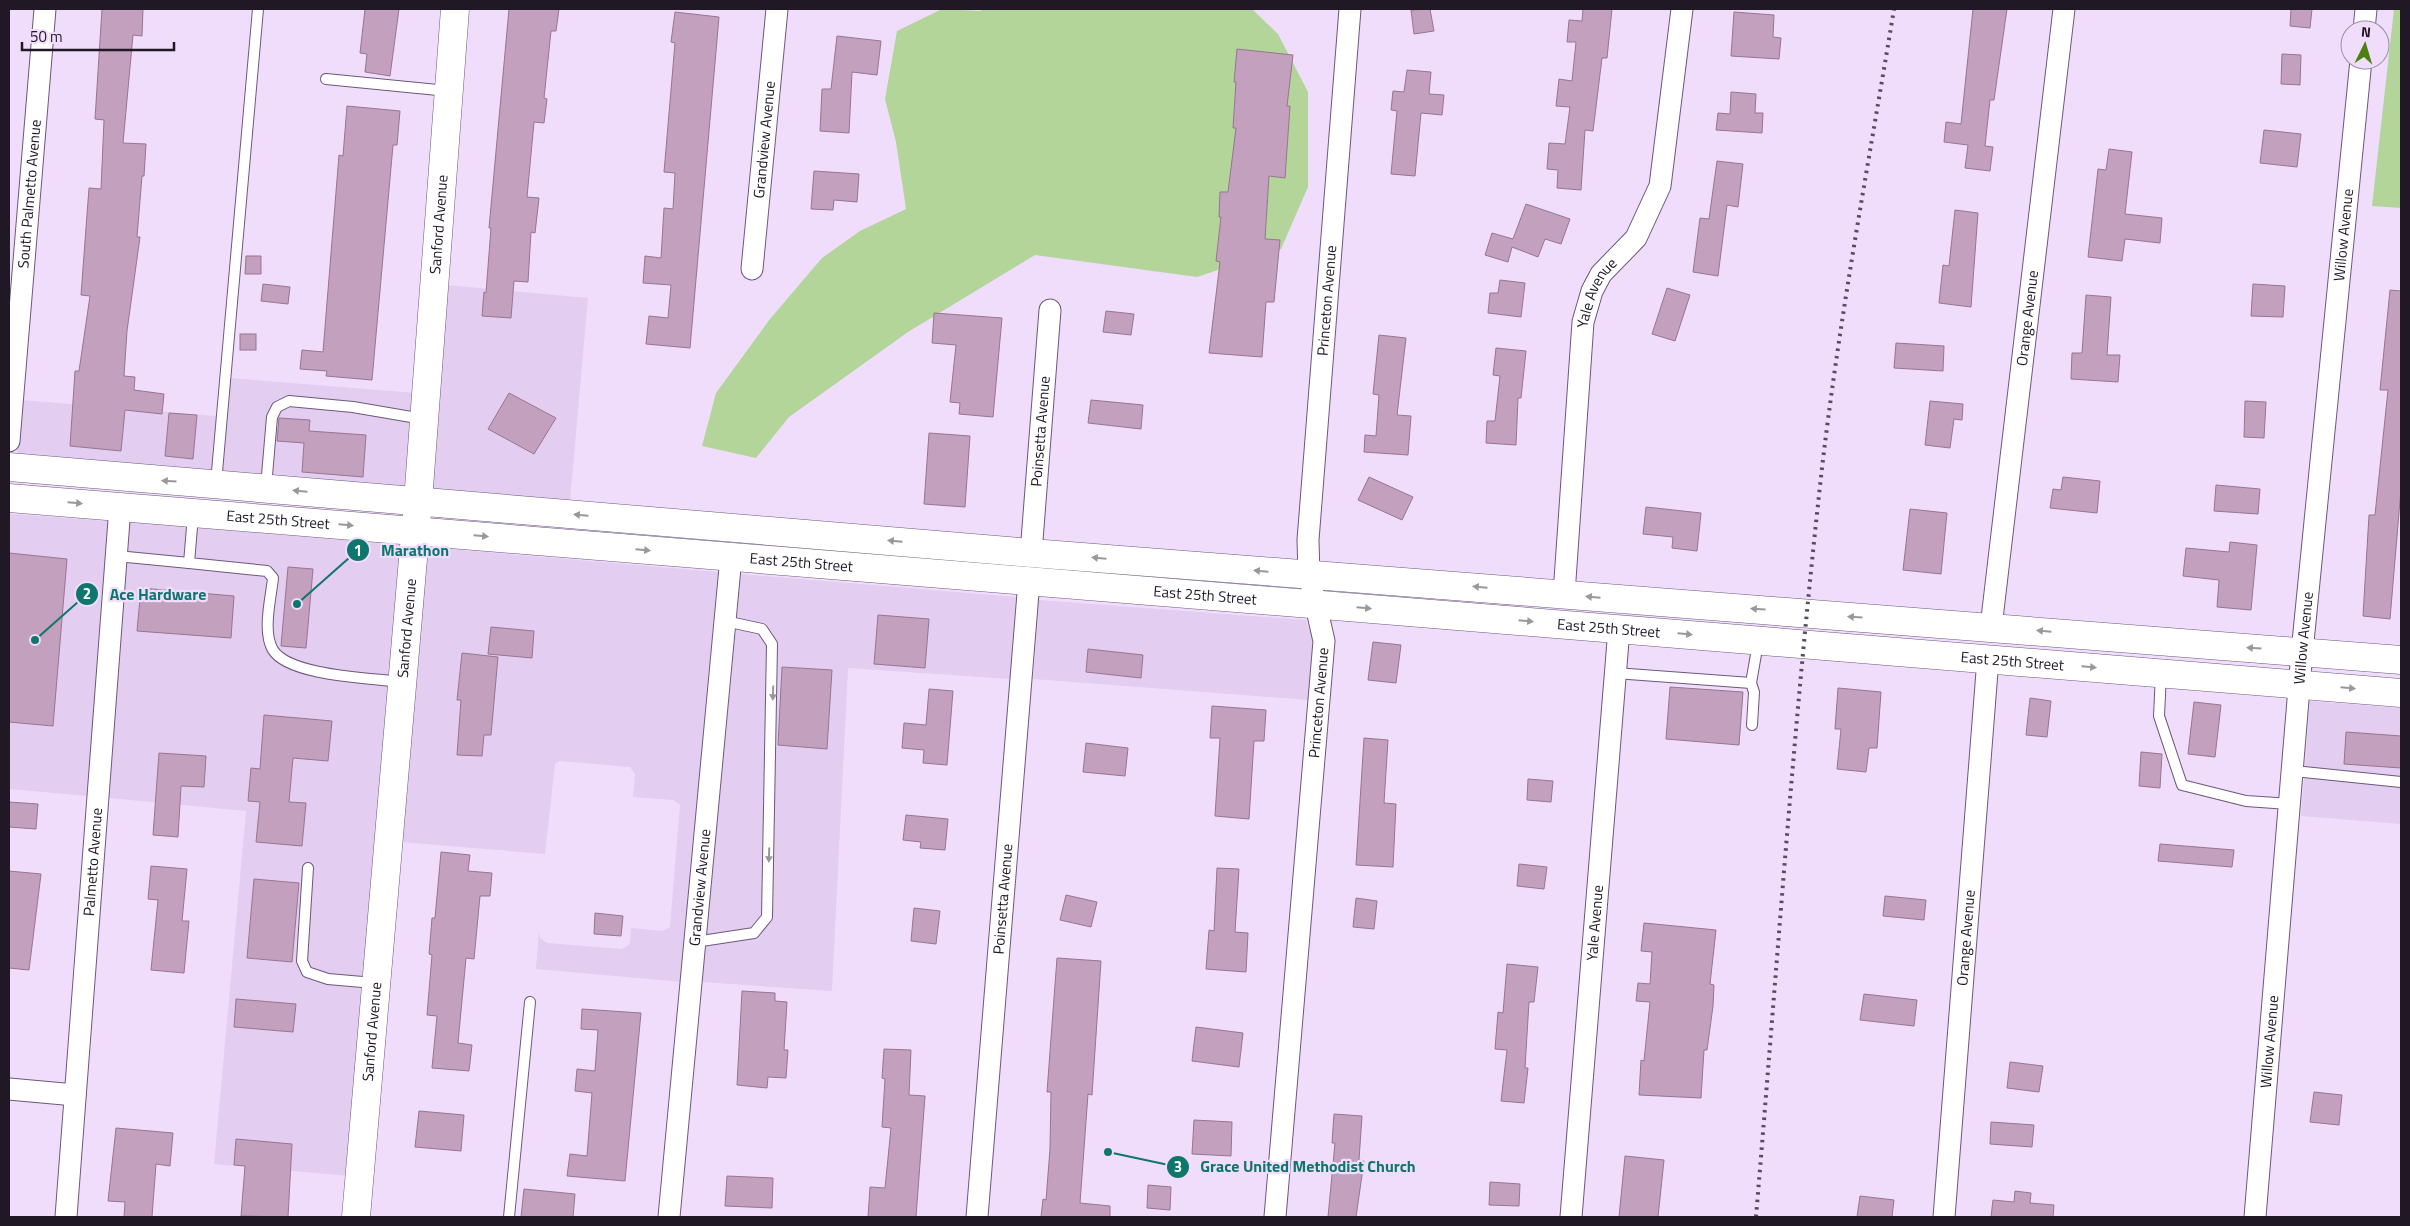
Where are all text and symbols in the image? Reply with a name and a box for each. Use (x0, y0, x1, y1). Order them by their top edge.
scale bar (22, 20, 175, 52)
north arrow (2340, 20, 2390, 70)
text: N (2360, 21, 2372, 42)
text: 50 m (30, 25, 63, 48)
street label: Grandview Avenue (747, 80, 781, 199)
street label: South Palmetto Avenue (11, 118, 47, 269)
street label: Sanford Avenue (423, 174, 454, 275)
street label: Willow Avenue (2327, 188, 2359, 282)
street label: Princeton Avenue (1311, 244, 1342, 357)
street label: Yale Avenue (1571, 252, 1622, 328)
street label: Orange Avenue (2010, 269, 2044, 367)
street label: Poinsetta Avenue (1024, 375, 1056, 488)
one-way arrow (161, 476, 177, 484)
one-way arrow (292, 487, 308, 495)
one-way arrow (67, 500, 83, 508)
street label: East 25th Street (226, 504, 331, 535)
one-way arrow (573, 511, 589, 519)
one-way arrow (338, 522, 354, 530)
one-way arrow (474, 533, 490, 541)
callout: Marathon (346, 535, 459, 566)
one-way arrow (887, 537, 903, 545)
text: Marathon (381, 538, 449, 562)
text: 1 (354, 539, 362, 562)
one-way arrow (636, 546, 652, 554)
street label: East 25th Street (749, 546, 855, 578)
one-way arrow (1090, 554, 1106, 562)
one-way arrow (1252, 567, 1268, 575)
street label: Sanford Avenue (391, 578, 422, 679)
callout: Ace Hardware (74, 579, 216, 610)
street label: East 25th Street (1153, 579, 1258, 611)
text: 2 (83, 582, 91, 605)
text: Ace Hardware (110, 582, 206, 606)
one-way arrow (1472, 583, 1488, 591)
street label: Willow Avenue (2287, 591, 2319, 685)
one-way arrow (1584, 592, 1600, 600)
one-way arrow (1357, 605, 1373, 613)
one-way arrow (1750, 605, 1766, 613)
street label: East 25th Street (1556, 612, 1662, 644)
one-way arrow (1846, 612, 1862, 620)
one-way arrow (1519, 618, 1535, 626)
one-way arrow (2036, 627, 2052, 635)
one-way arrow (1677, 631, 1693, 639)
one-way arrow (2246, 644, 2262, 652)
street label: East 25th Street (1960, 645, 2066, 677)
street label: Princeton Avenue (1302, 647, 1334, 759)
one-way arrow (2081, 663, 2097, 671)
one-way arrow (769, 685, 777, 701)
one-way arrow (2341, 685, 2357, 693)
street label: Palmetto Avenue (77, 807, 108, 917)
street label: Grandview Avenue (683, 828, 716, 947)
street label: Poinsetta Avenue (987, 843, 1018, 955)
one-way arrow (764, 847, 772, 863)
street label: Yale Avenue (1580, 884, 1609, 962)
street label: Orange Avenue (1950, 889, 1981, 987)
street label: Sanford Avenue (356, 981, 387, 1082)
street label: Willow Avenue (2254, 994, 2284, 1089)
callout: Grace United Methodist Church (1165, 1151, 1426, 1182)
text: Grace United Methodist Church (1200, 1154, 1416, 1178)
text: 3 (1174, 1155, 1182, 1178)

